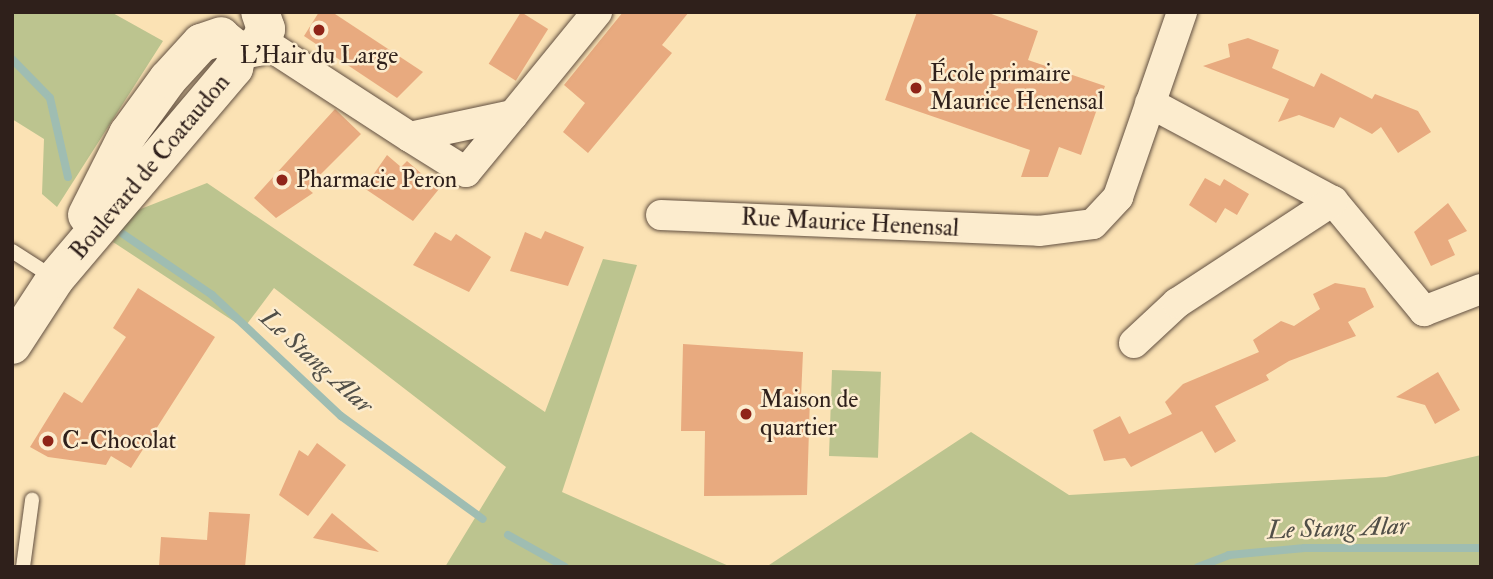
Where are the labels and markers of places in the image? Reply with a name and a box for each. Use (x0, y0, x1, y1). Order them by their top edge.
marker: L'Hair du Large (311, 22, 327, 38)
place label: L'Hair du Large (240, 42, 398, 70)
place label: École primaire Maurice Henensal (930, 60, 1104, 116)
marker: École primaire Maurice Henensal (908, 80, 924, 96)
place label: Pharmacie Peron (296, 166, 457, 194)
marker: Pharmacie Peron (274, 172, 290, 188)
place label: Maison de quartier (760, 386, 858, 442)
marker: Maison de quartier (738, 406, 754, 422)
place label: C-Chocolat (62, 427, 176, 455)
marker: C-Chocolat (40, 433, 56, 449)

